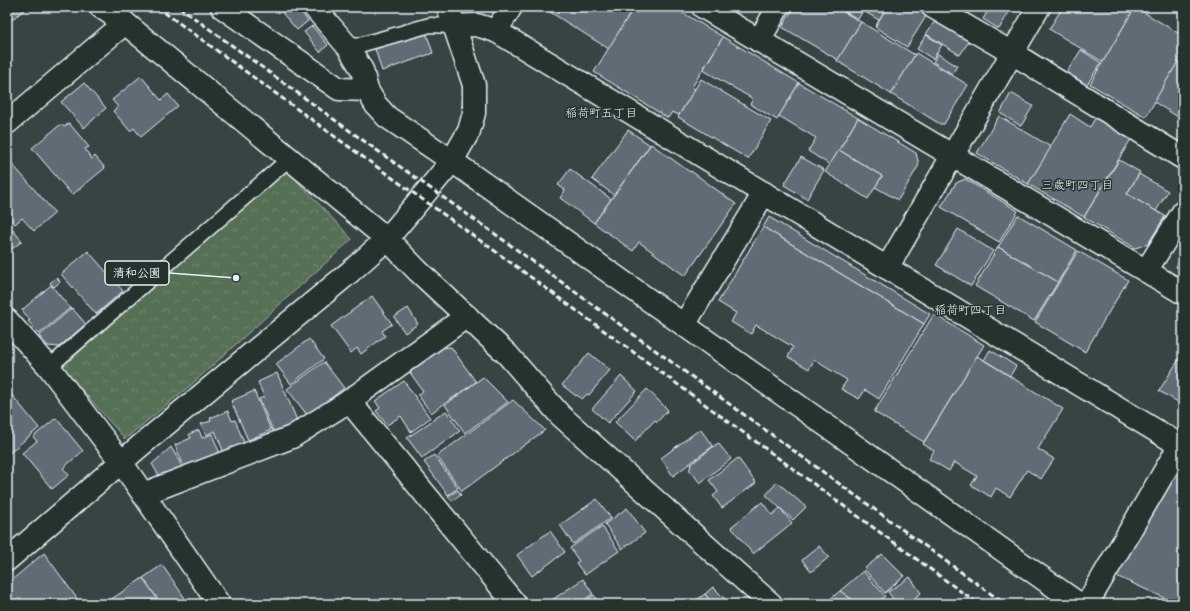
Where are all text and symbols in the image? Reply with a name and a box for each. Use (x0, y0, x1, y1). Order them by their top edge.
district label: 稲荷町五丁目 (565, 104, 637, 123)
district label: 三歳町四丁目 (1041, 176, 1113, 195)
callout: 清和公園 (105, 261, 169, 285)
text: 清和公園 (113, 264, 161, 283)
district label: 稲荷町四丁目 (934, 301, 1006, 320)

